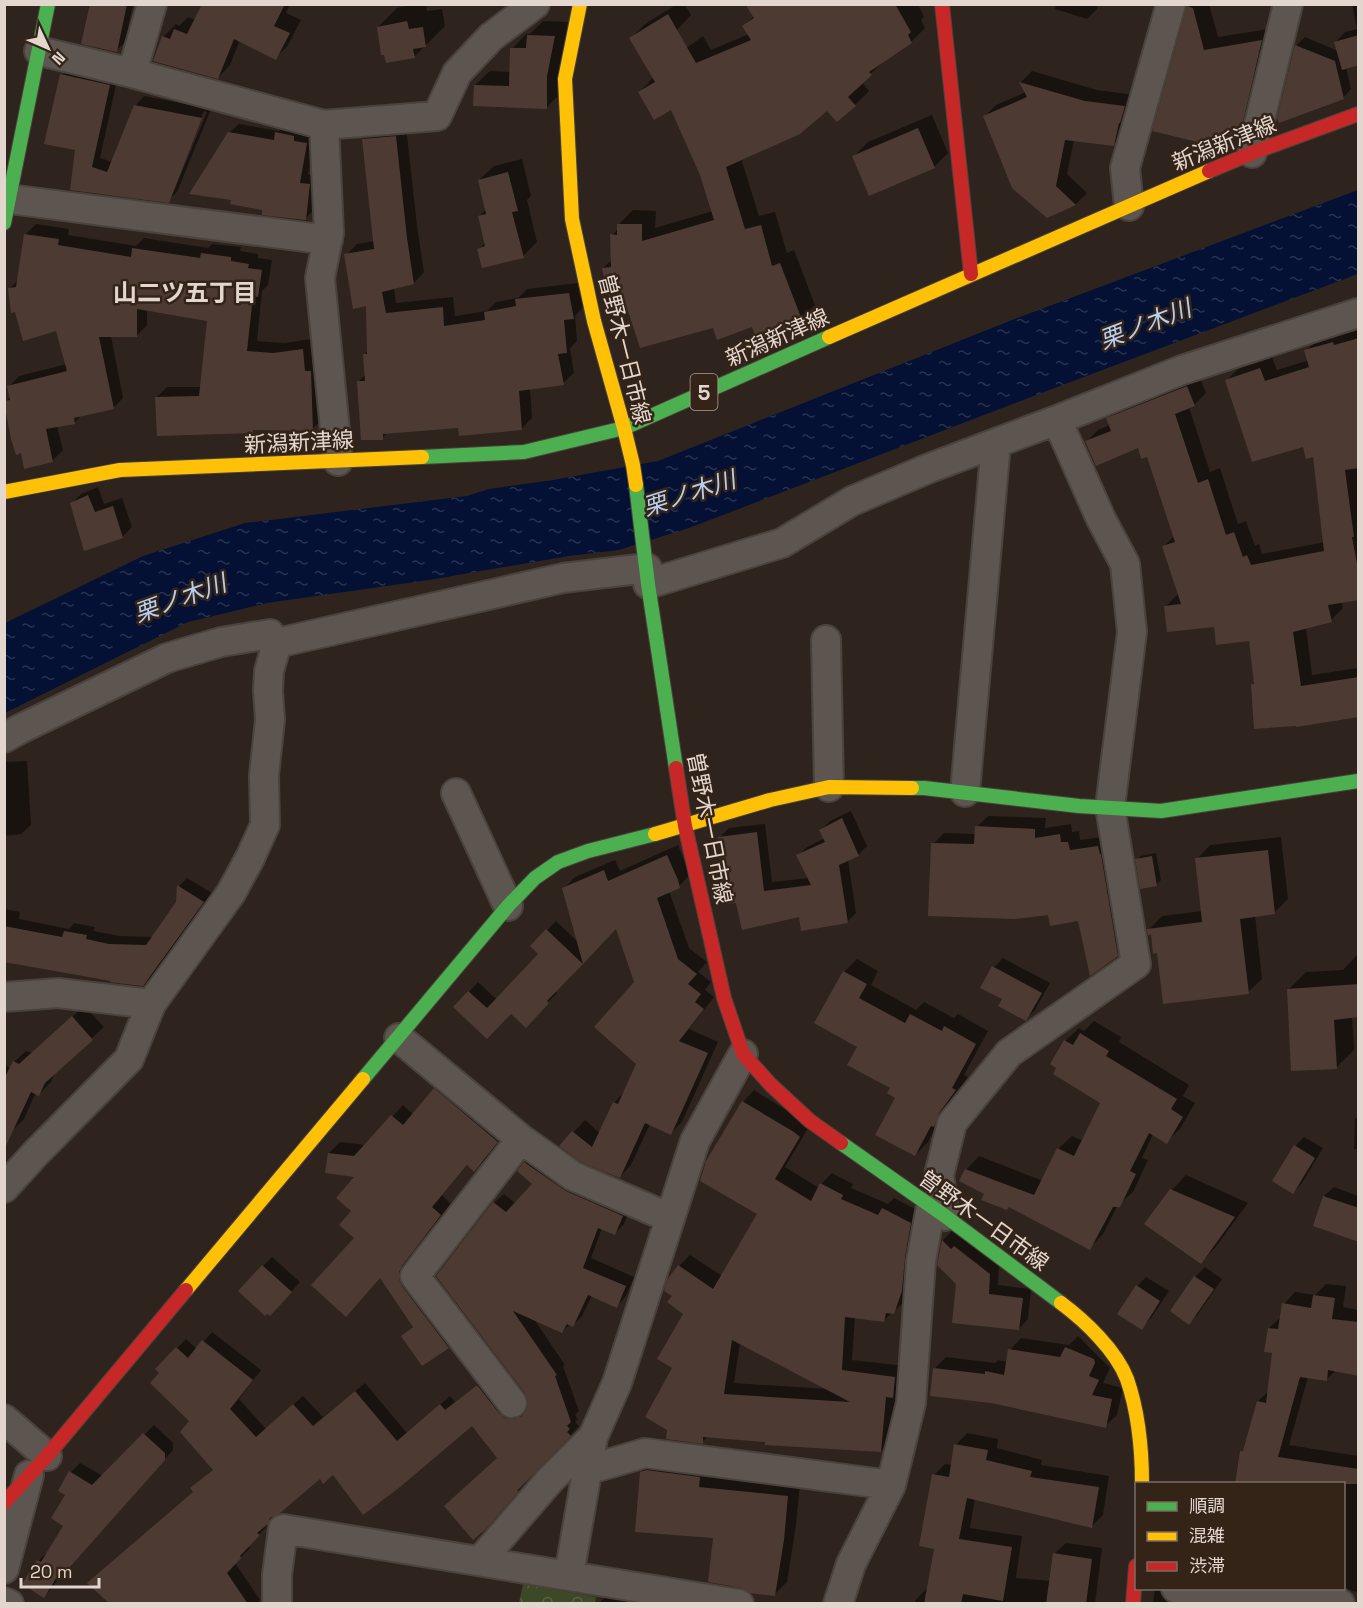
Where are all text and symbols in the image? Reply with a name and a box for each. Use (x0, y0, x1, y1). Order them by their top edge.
north arrow (18, 18, 78, 78)
text: N (47, 47, 70, 69)
street label: 新潟新津線 (1168, 109, 1280, 177)
street label: 曽野木一日市線 (593, 271, 657, 427)
district label: 山二ツ五丁目 (113, 277, 257, 308)
water label: 栗ノ木川 (1095, 291, 1198, 356)
street label: 新潟新津線 (721, 302, 833, 372)
road number: 5 (690, 374, 718, 410)
street label: 新潟新津線 (243, 425, 355, 459)
water label: 栗ノ木川 (639, 462, 742, 523)
water label: 栗ノ木川 (130, 566, 233, 629)
street label: 曽野木一日市線 (682, 750, 738, 906)
street label: 曽野木一日市線 (913, 1163, 1055, 1277)
legend (1135, 1482, 1345, 1590)
text: 順調 (1189, 1494, 1225, 1517)
text: 混雑 (1189, 1524, 1225, 1547)
scale bar (21, 1551, 99, 1589)
text: 渋滞 (1189, 1554, 1225, 1577)
text: 20 m (30, 1560, 73, 1583)

